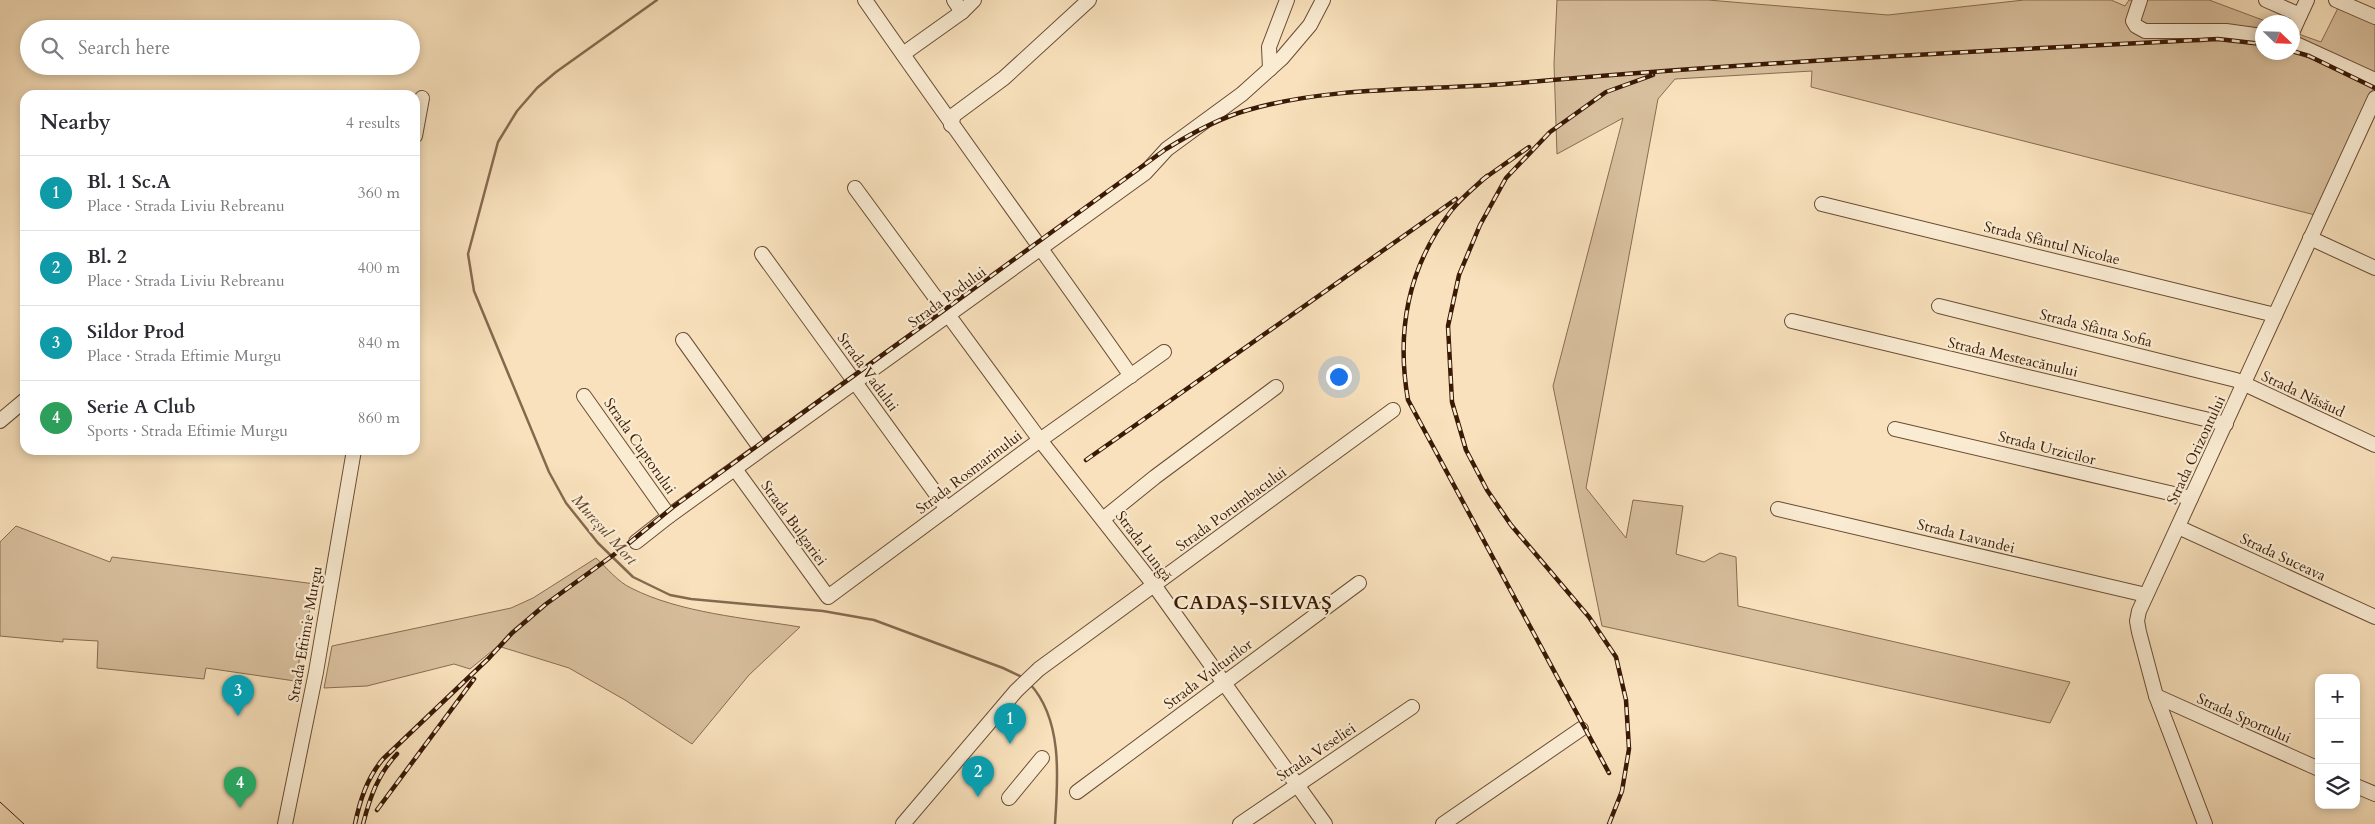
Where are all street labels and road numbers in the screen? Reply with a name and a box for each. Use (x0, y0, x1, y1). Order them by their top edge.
street label: Strada Sfântul Nicolae (1982, 216, 2122, 270)
street label: Strada Podului (904, 262, 990, 332)
street label: Strada Sfânta Sofia (2038, 304, 2155, 352)
street label: Strada Vadului (833, 329, 903, 415)
street label: Strada Mesteacănului (1946, 332, 2080, 382)
street label: Strada Năsăud (2258, 366, 2348, 422)
street label: Strada Orizontului (2162, 392, 2230, 508)
street label: Strada Cuptorului (599, 394, 681, 498)
street label: Strada Rosmarinului (912, 425, 1026, 519)
street label: Strada Urzicilor (1996, 426, 2098, 470)
street label: Strada Porumbacului (1172, 462, 1290, 556)
street label: Strada Bulgariei (756, 476, 832, 570)
street label: Strada Lungă (1111, 507, 1177, 586)
street label: Strada Lavandei (1915, 514, 2017, 558)
street label: Strada Suceava (2237, 528, 2330, 586)
street label: Strada Eftimie Murgu (283, 564, 327, 704)
street label: Strada Vulturilor (1160, 634, 1257, 714)
street label: Strada Sportului (2194, 688, 2294, 748)
street label: Strada Veseliei (1273, 718, 1359, 786)

